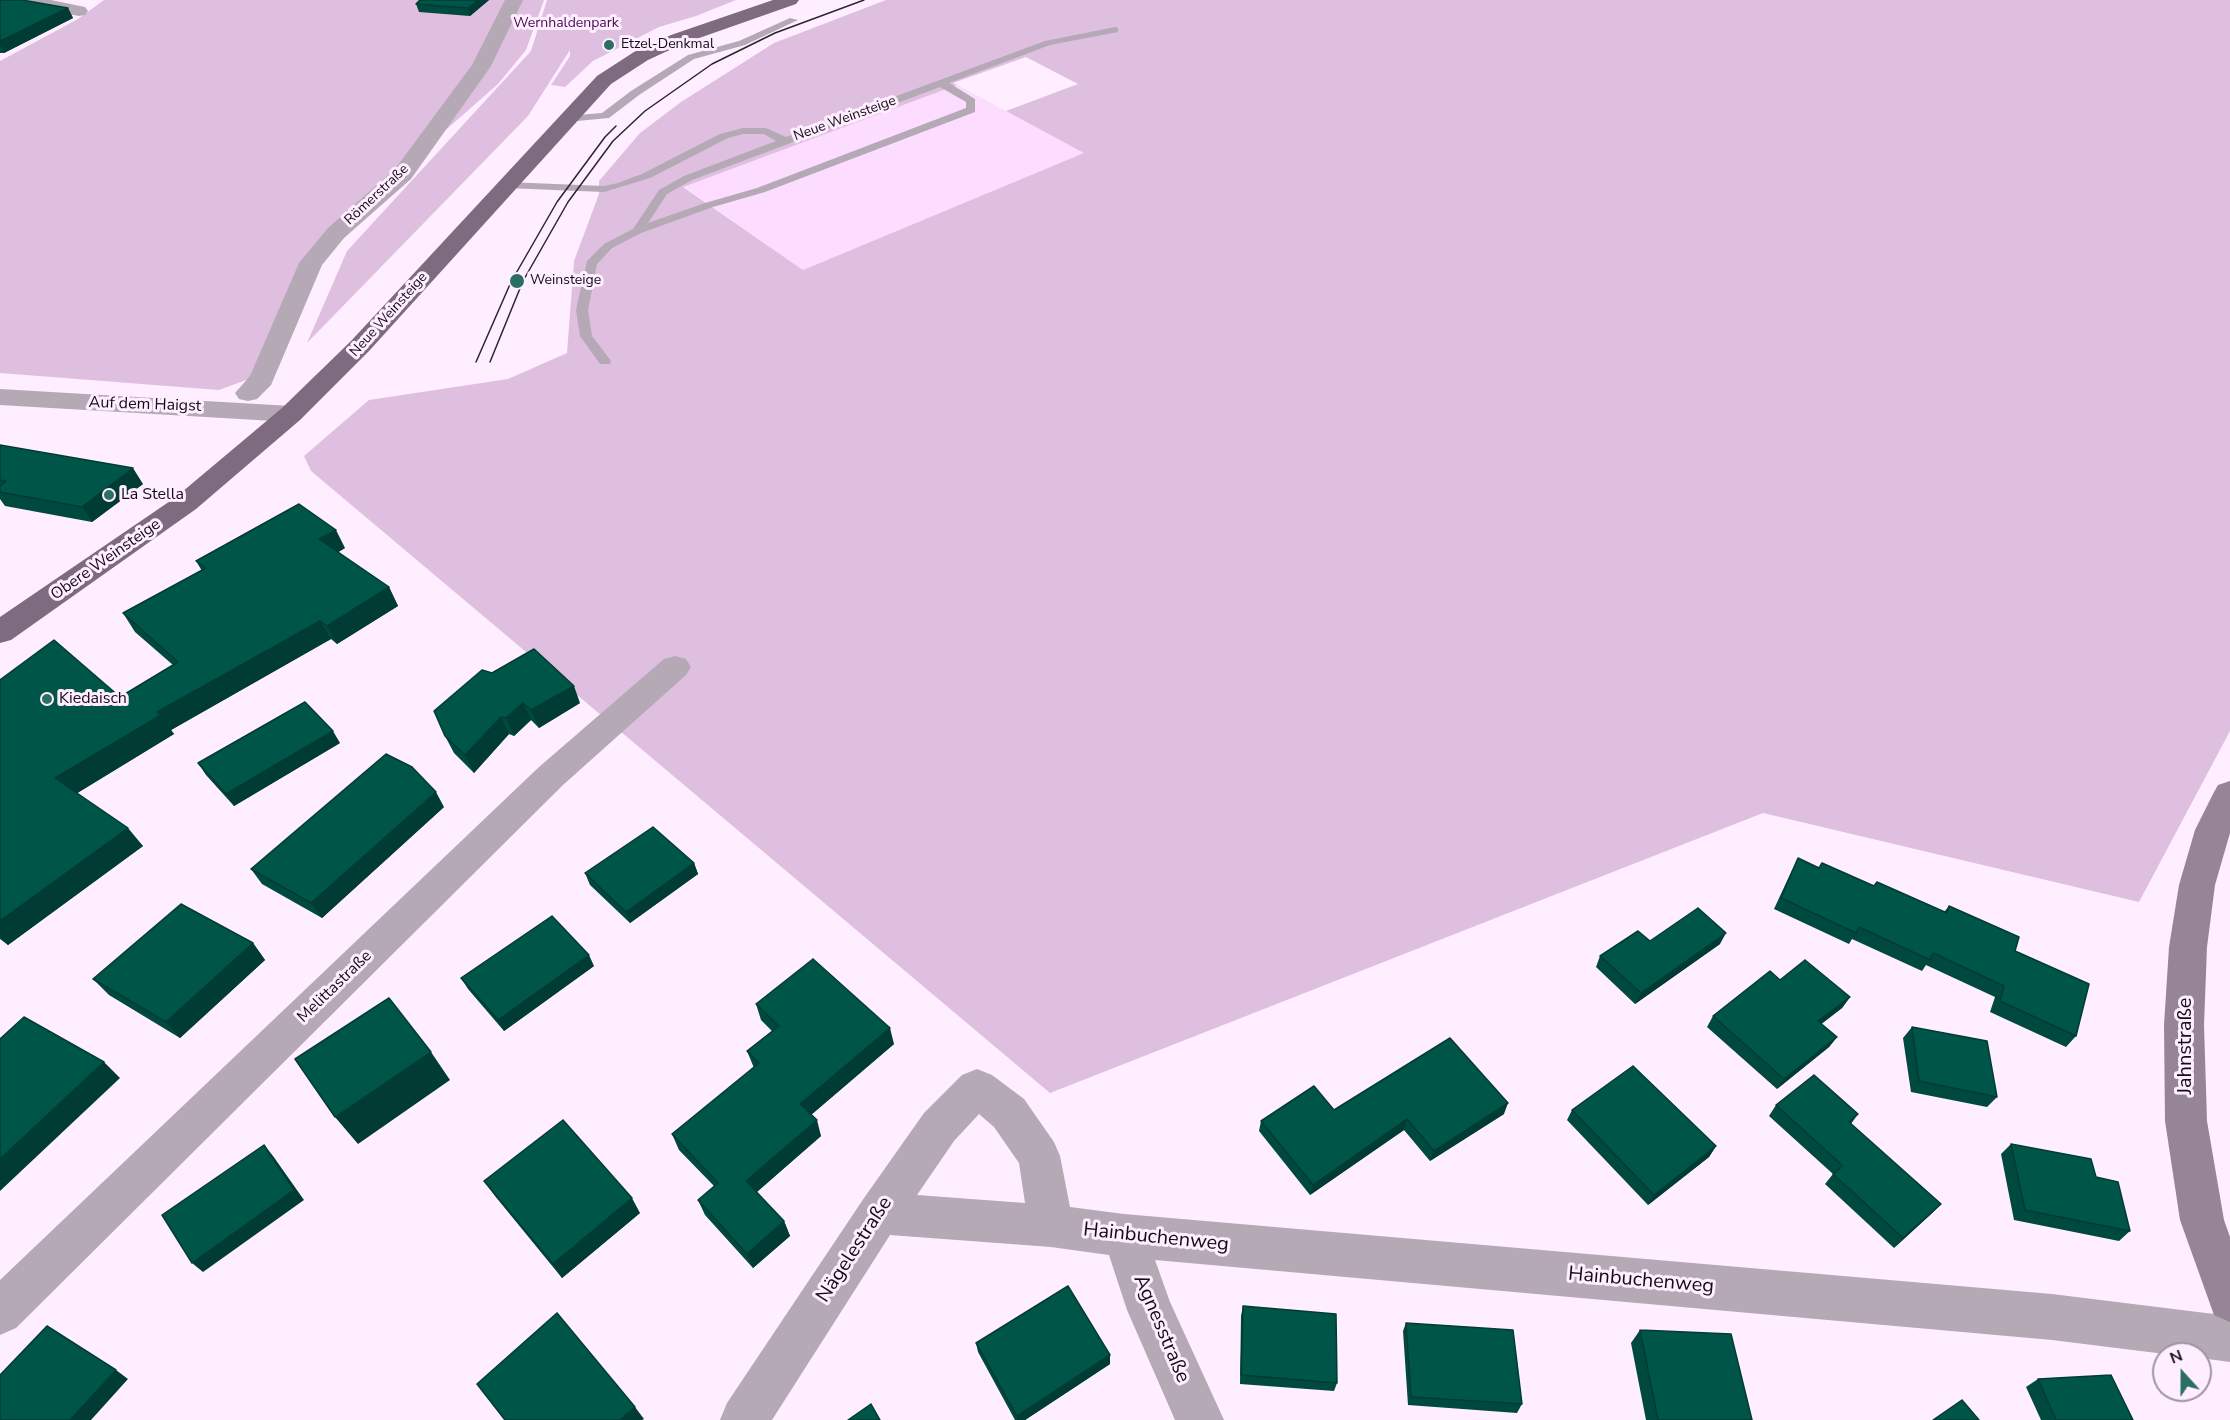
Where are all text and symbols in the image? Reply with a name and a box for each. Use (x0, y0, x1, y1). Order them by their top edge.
park label: Wernhaldenpark (513, 16, 619, 32)
place label: Etzel-Denkmal (621, 37, 714, 53)
marker: Etzel-Denkmal (602, 38, 616, 52)
street label: Neue Weinsteige (791, 93, 899, 145)
street label: Römerstraße (342, 161, 412, 229)
street label: Neue Weinsteige (347, 269, 431, 361)
marker: Weinsteige (508, 272, 526, 290)
place label: Weinsteige (530, 273, 601, 289)
street label: Auf dem Haigst (88, 393, 202, 417)
place label: La Stella (121, 485, 184, 505)
marker: La Stella (102, 488, 116, 502)
street label: Obere Weinsteige (47, 515, 165, 605)
place label: Kiedaisch (59, 689, 127, 709)
marker: Kiedaisch (40, 692, 54, 706)
street label: Melittastraße (294, 947, 376, 1027)
street label: Jahnstraße (2174, 998, 2198, 1094)
street label: Nägelestraße (812, 1193, 898, 1307)
street label: Hainbuchenweg (1082, 1218, 1230, 1258)
street label: Hainbuchenweg (1567, 1263, 1715, 1299)
street label: Agnesstraße (1127, 1271, 1195, 1387)
north arrow (2152, 1342, 2212, 1402)
text: N (2167, 1345, 2186, 1369)

